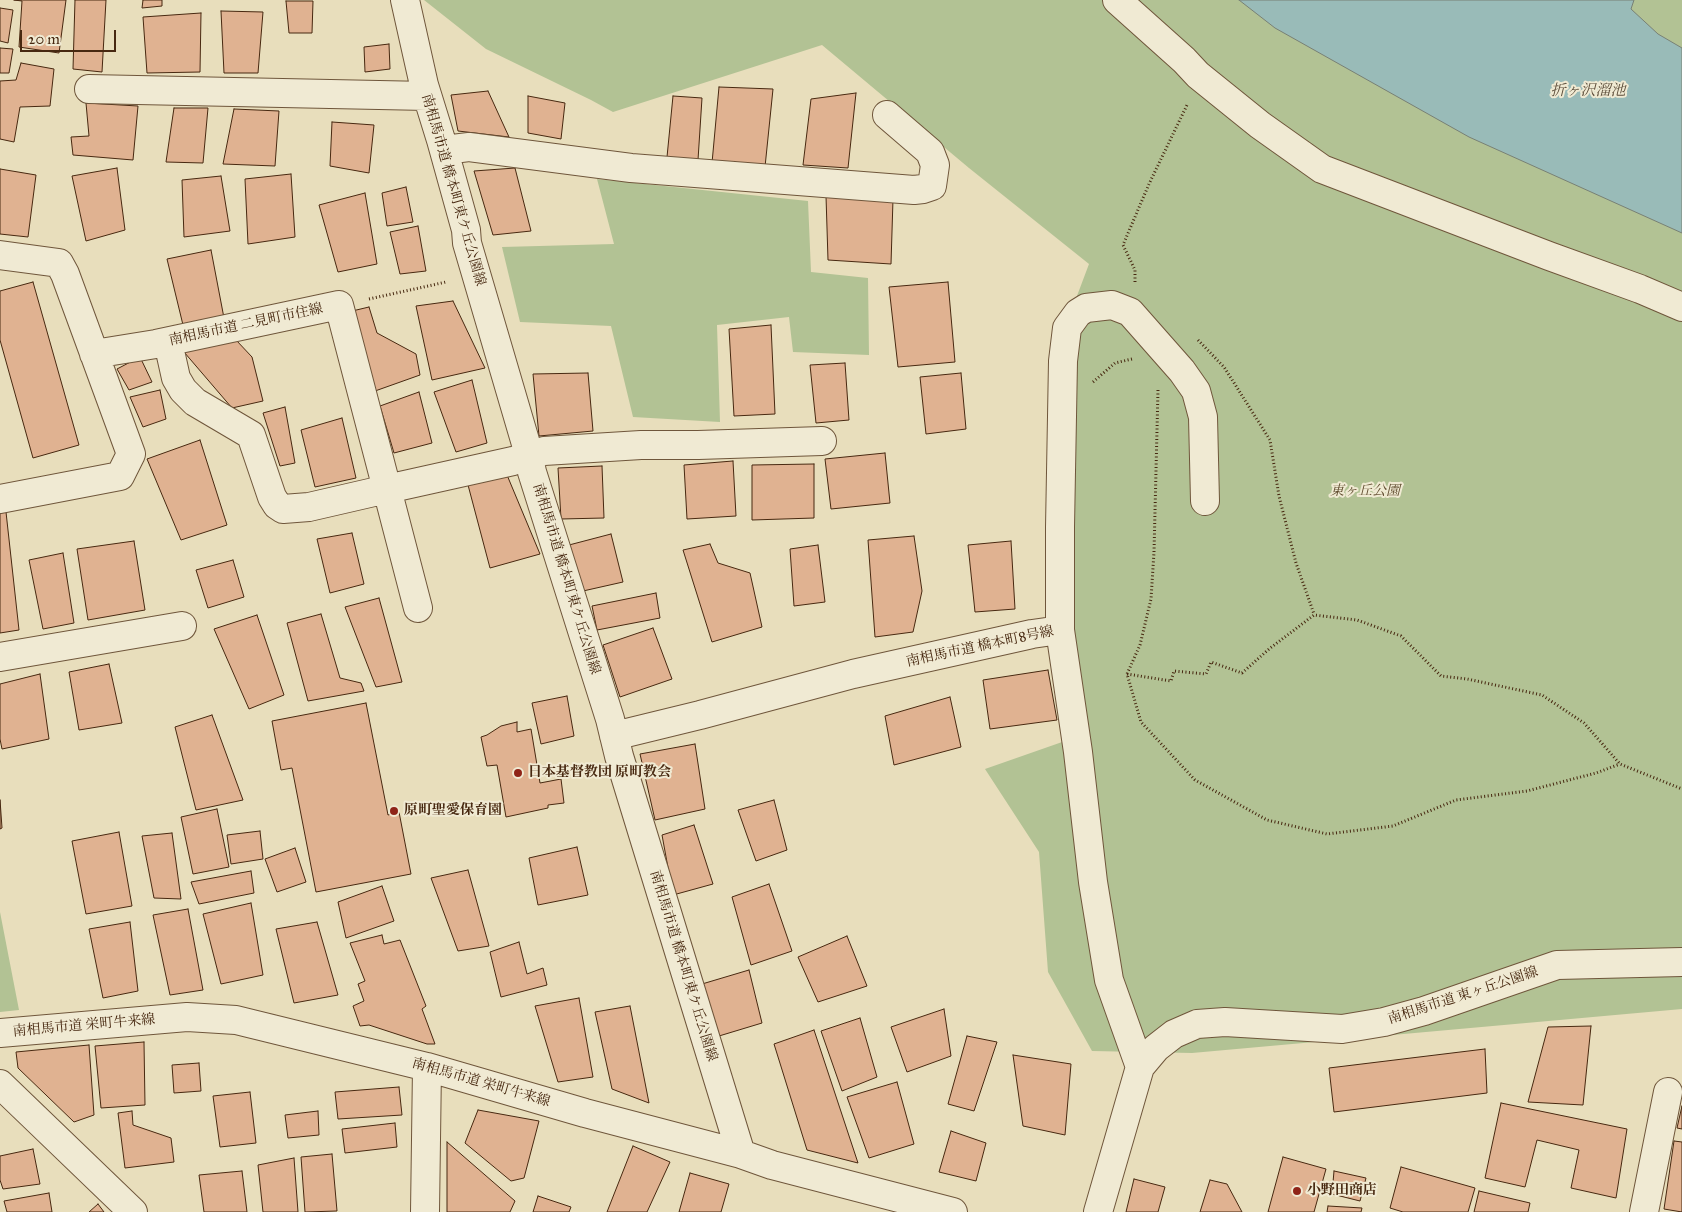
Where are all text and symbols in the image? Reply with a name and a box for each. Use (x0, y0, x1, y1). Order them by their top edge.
scale bar (22, 20, 119, 52)
text: 20 m (28, 30, 60, 48)
water label: 折ヶ沢溜池 (1551, 82, 1625, 100)
street label: 南相馬市道 橋本町東ケ丘公園線 (417, 92, 489, 288)
street label: 南相馬市道 二見町市住線 (167, 300, 325, 350)
street label: 南相馬市道 橋本町東ケ丘公園線 (529, 481, 603, 677)
park label: 東ヶ丘公園 (1330, 484, 1400, 500)
street label: 南相馬市道 橋本町8号線 (905, 623, 1055, 671)
place label: 日本基督教団 原町教会 (528, 765, 671, 781)
marker: 日本基督教団 原町教会 (512, 767, 524, 779)
place label: 原町聖愛保育園 (404, 803, 502, 819)
marker: 原町聖愛保育園 (388, 805, 400, 817)
street label: 南相馬市道 橋本町東ケ丘公園線 (646, 868, 720, 1064)
street label: 南相馬市道 東ヶ丘公園線 (1386, 964, 1540, 1028)
street label: 南相馬市道 栄町牛来線 (12, 1011, 156, 1041)
street label: 南相馬市道 栄町牛来線 (410, 1055, 552, 1111)
place label: 小野田商店 (1307, 1183, 1377, 1199)
marker: 小野田商店 (1291, 1185, 1303, 1197)

